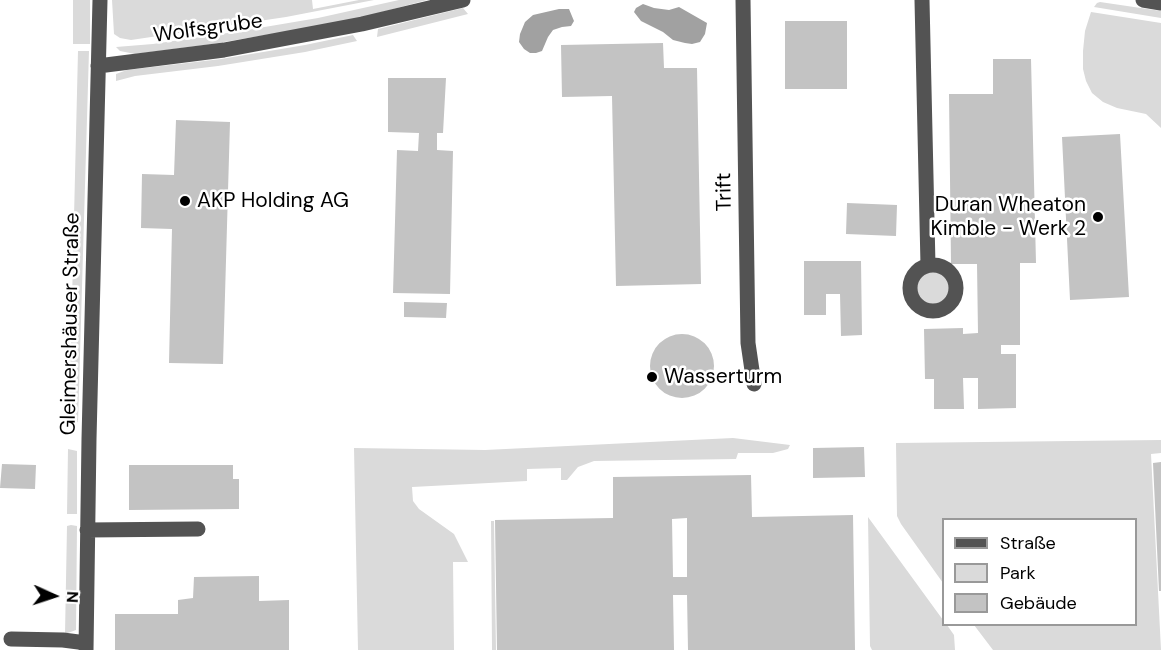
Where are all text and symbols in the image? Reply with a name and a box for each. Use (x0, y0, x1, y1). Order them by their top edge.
street label: Wolfsgrube (152, 9, 264, 49)
street label: Trift (712, 172, 738, 212)
place label: AKP Holding AG (197, 188, 349, 214)
place label: Duran Wheaton Kimble - Werk 2 (930, 192, 1086, 242)
marker: AKP Holding AG (178, 194, 192, 208)
marker: Duran Wheaton Kimble - Werk 2 (1091, 210, 1105, 224)
street label: Gleimershäuser Straße (56, 212, 86, 436)
place label: Wasserturm (664, 364, 782, 390)
marker: Wasserturm (645, 370, 659, 384)
legend (942, 518, 1137, 626)
text: Straße (1000, 531, 1056, 555)
text: Park (1000, 561, 1036, 585)
north arrow (24, 566, 84, 626)
text: N (62, 591, 83, 603)
text: Gebäude (1000, 591, 1077, 615)

